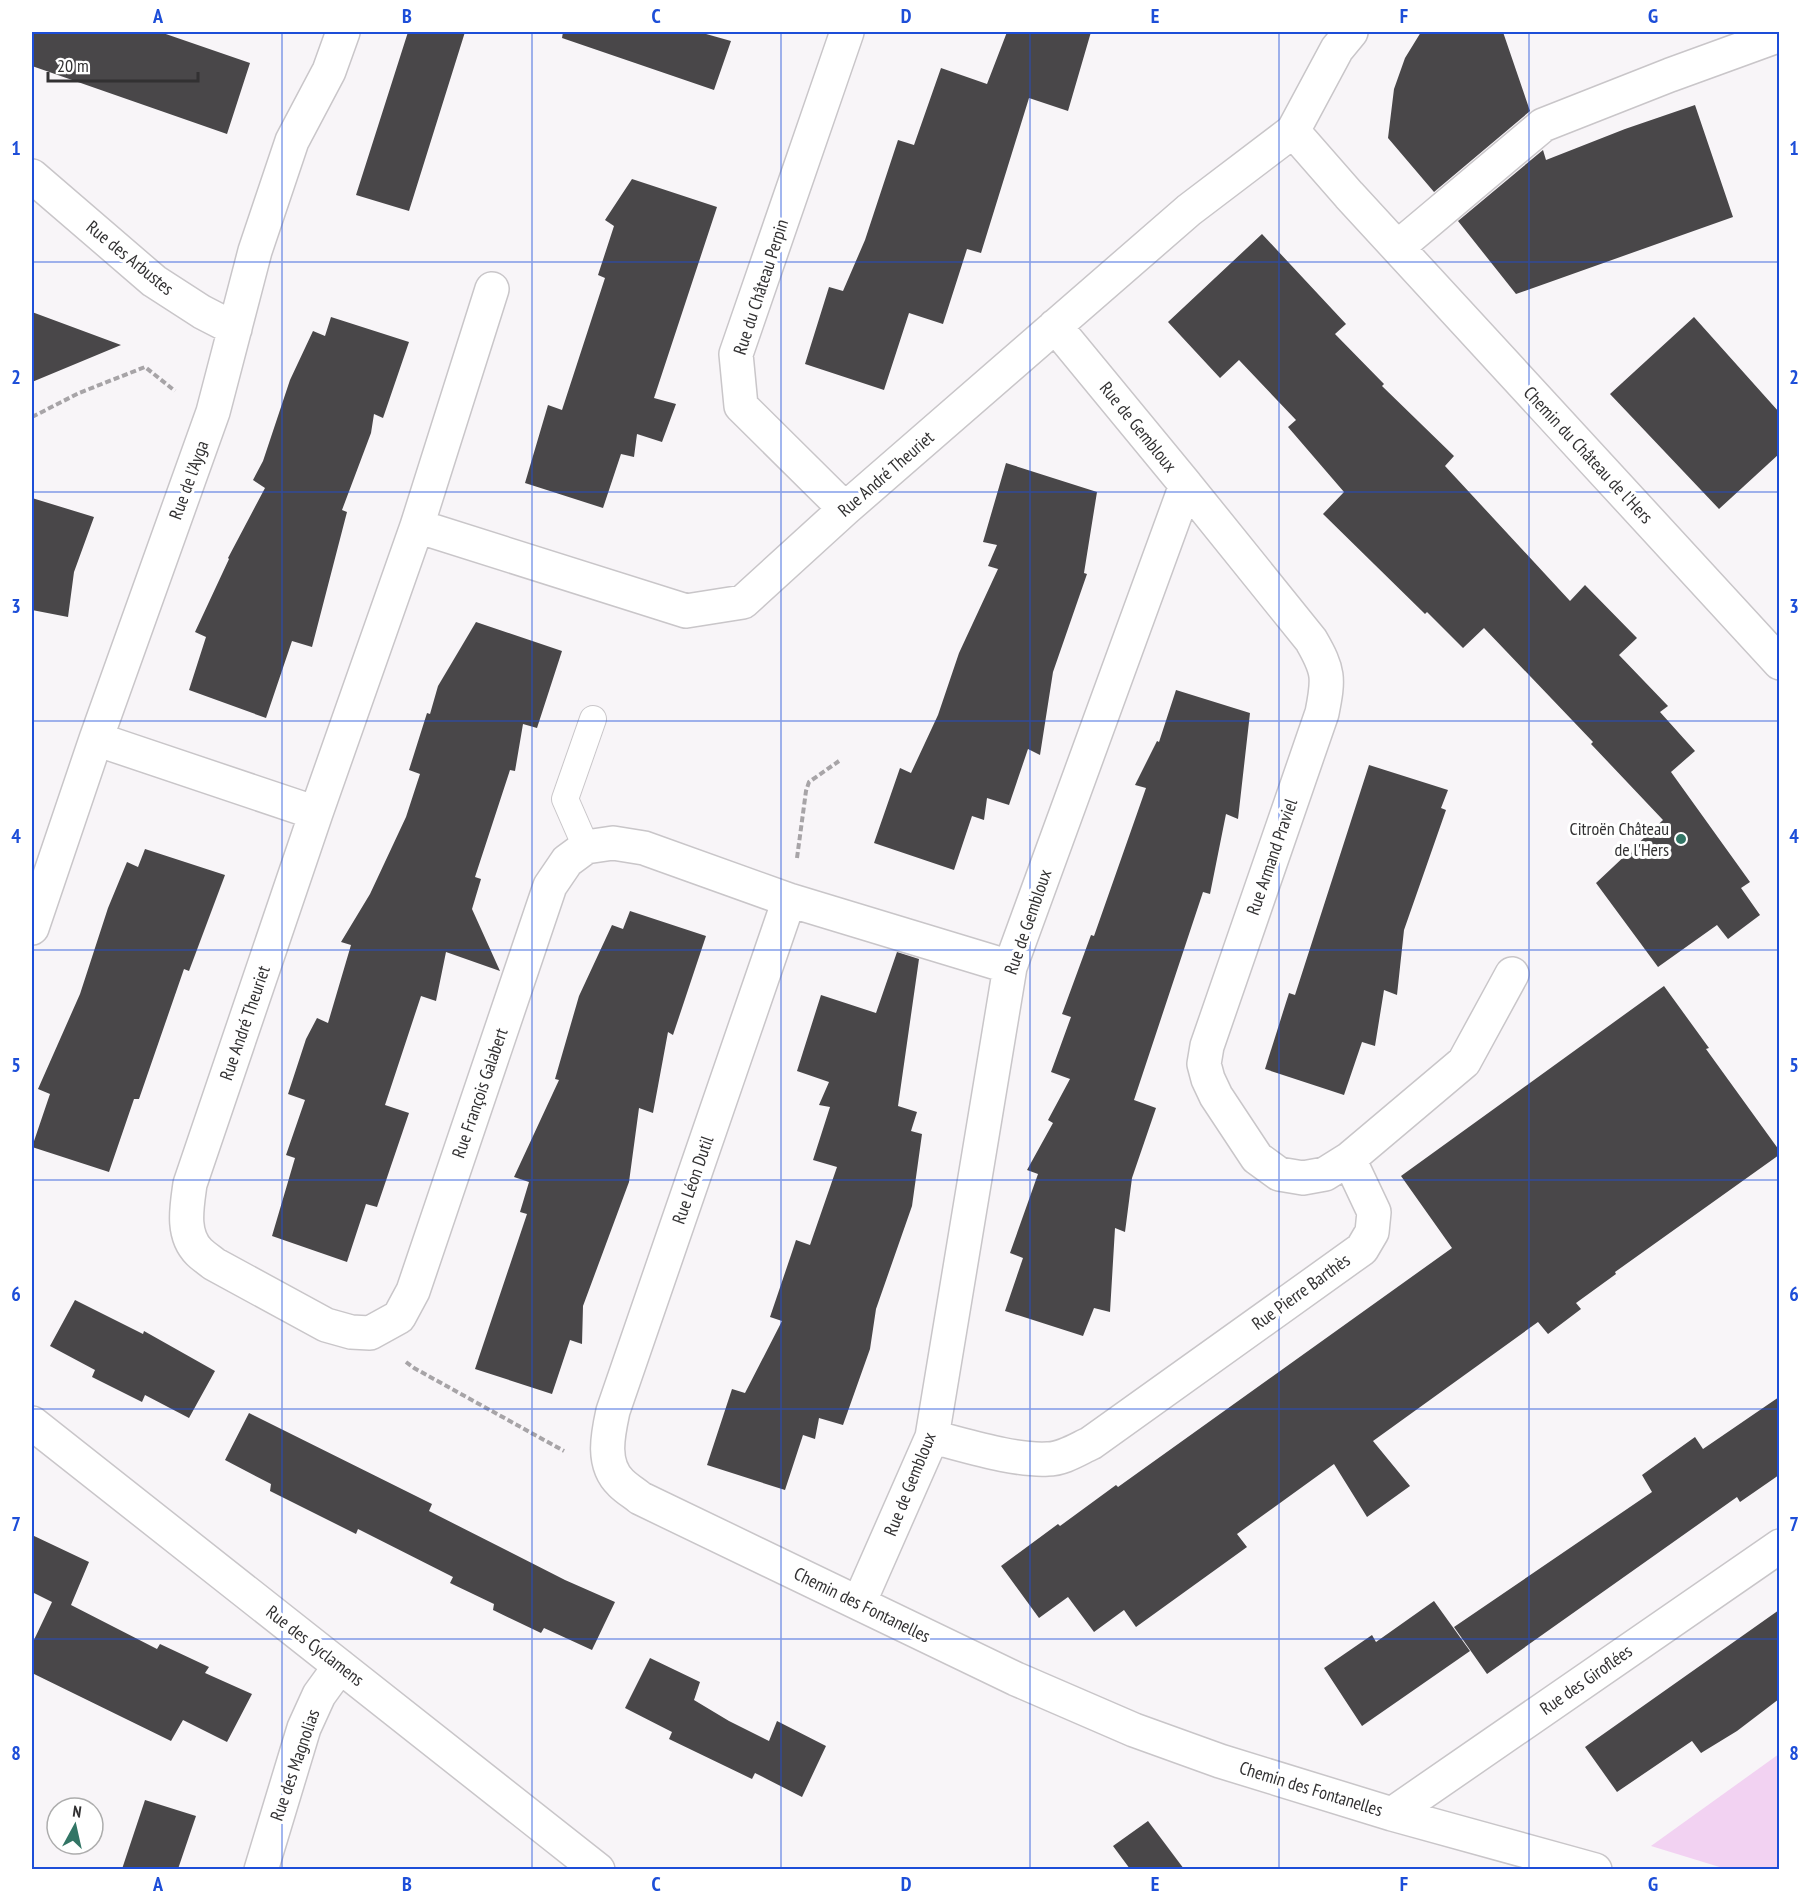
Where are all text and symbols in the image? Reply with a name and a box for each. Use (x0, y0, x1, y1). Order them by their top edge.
text: A (152, 3, 164, 29)
text: B (402, 3, 412, 29)
text: C (651, 3, 661, 29)
text: D (901, 3, 912, 29)
text: E (1151, 3, 1159, 29)
text: F (1400, 3, 1408, 29)
text: G (1648, 3, 1658, 29)
scale bar (48, 45, 198, 83)
text: 20 m (57, 54, 89, 77)
text: 1 (11, 135, 21, 161)
text: 1 (1789, 135, 1799, 161)
street label: Rue des Arbustes (82, 215, 179, 300)
street label: Rue du Château Perpin (728, 216, 793, 358)
text: 2 (11, 364, 21, 390)
text: 2 (1789, 364, 1799, 390)
street label: Rue de Gembloux (1095, 377, 1182, 477)
street label: Chemin du Château de l'Hers (1519, 381, 1658, 528)
street label: Rue André Theuriet (833, 426, 938, 522)
street label: Rue de l'Ayga (164, 437, 213, 522)
text: 3 (11, 593, 21, 619)
text: 3 (1789, 593, 1799, 619)
street label: Rue Armand Praviel (1241, 795, 1302, 918)
place label: Citroën Château de l'Hers (1569, 817, 1669, 861)
text: 4 (11, 823, 21, 849)
text: 4 (1789, 823, 1799, 849)
marker: Citroën Château de l'Hers (1674, 832, 1688, 846)
street label: Rue de Gembloux (999, 866, 1056, 977)
street label: Rue André Theuriet (214, 963, 275, 1083)
street label: Rue François Galabert (447, 1025, 513, 1161)
text: 5 (11, 1052, 21, 1078)
text: 5 (1789, 1052, 1799, 1078)
street label: Rue Léon Dutil (667, 1132, 719, 1227)
street label: Rue Pierre Barthès (1247, 1248, 1354, 1335)
text: 6 (11, 1281, 21, 1307)
text: 6 (1789, 1281, 1799, 1307)
street label: Rue de Gembloux (878, 1428, 941, 1539)
text: 7 (11, 1511, 21, 1537)
text: 7 (1789, 1511, 1799, 1537)
street label: Chemin des Fontanelles (790, 1562, 934, 1647)
street label: Rue des Cyclamens (262, 1600, 369, 1691)
street label: Rue des Giroflées (1535, 1639, 1636, 1720)
street label: Rue des Magnolias (265, 1706, 324, 1824)
text: 8 (11, 1740, 21, 1766)
text: 8 (1789, 1740, 1799, 1766)
street label: Chemin des Fontanelles (1237, 1756, 1386, 1821)
north arrow (45, 1796, 105, 1856)
text: N (71, 1801, 83, 1822)
text: A (152, 1871, 164, 1897)
text: B (402, 1871, 412, 1897)
text: C (651, 1871, 661, 1897)
text: D (901, 1871, 912, 1897)
text: E (1151, 1871, 1159, 1897)
text: F (1400, 1871, 1408, 1897)
text: G (1648, 1871, 1658, 1897)

